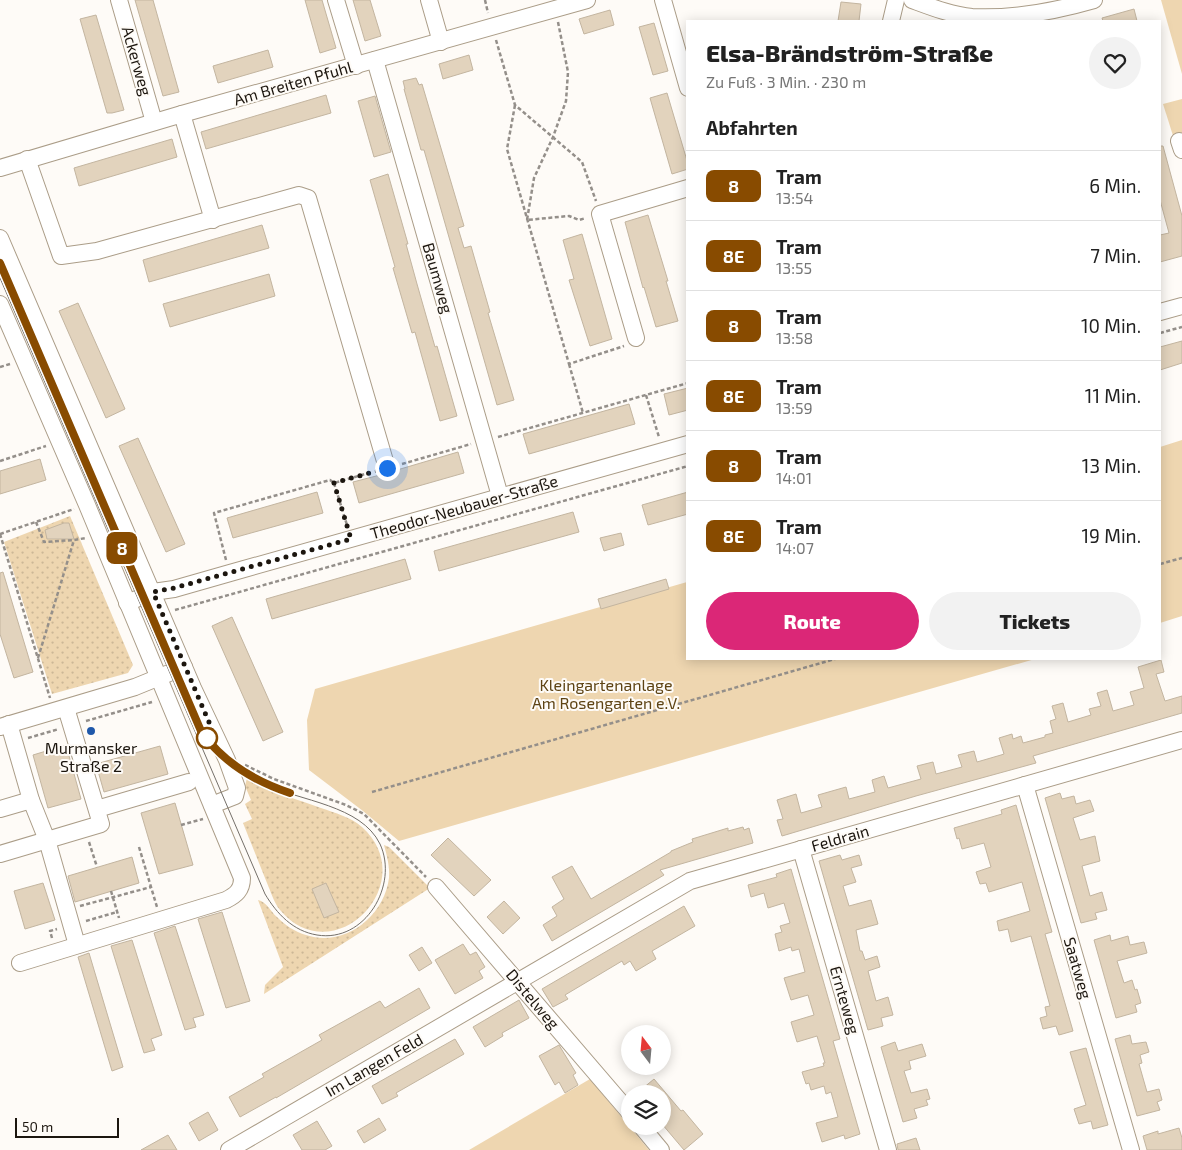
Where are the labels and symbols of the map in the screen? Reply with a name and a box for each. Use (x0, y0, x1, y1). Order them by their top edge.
street label: Ackerweg (119, 24, 156, 98)
street label: Am Breiten Pfuhl (231, 56, 355, 109)
street label: Baumweg (419, 240, 458, 315)
your location (375, 456, 400, 481)
street label: Theodor-Neubauer-Straße (368, 471, 560, 542)
line badge: 8 (106, 532, 138, 564)
park label: Kleingartenanlage Am Rosengarten e.V. (532, 675, 680, 712)
marker: Murmansker Straße 2 (85, 725, 97, 737)
unlabelled marker (196, 727, 218, 749)
place label: Murmansker Straße 2 (45, 738, 138, 775)
street label: Feldrain (809, 820, 871, 855)
street label: Saatweg (1061, 935, 1096, 1001)
street label: Ernteweg (827, 964, 864, 1036)
street label: Distelweg (503, 965, 564, 1033)
north arrow (621, 1025, 671, 1075)
street label: Im Langen Feld (322, 1029, 426, 1100)
scale bar (15, 1115, 119, 1138)

